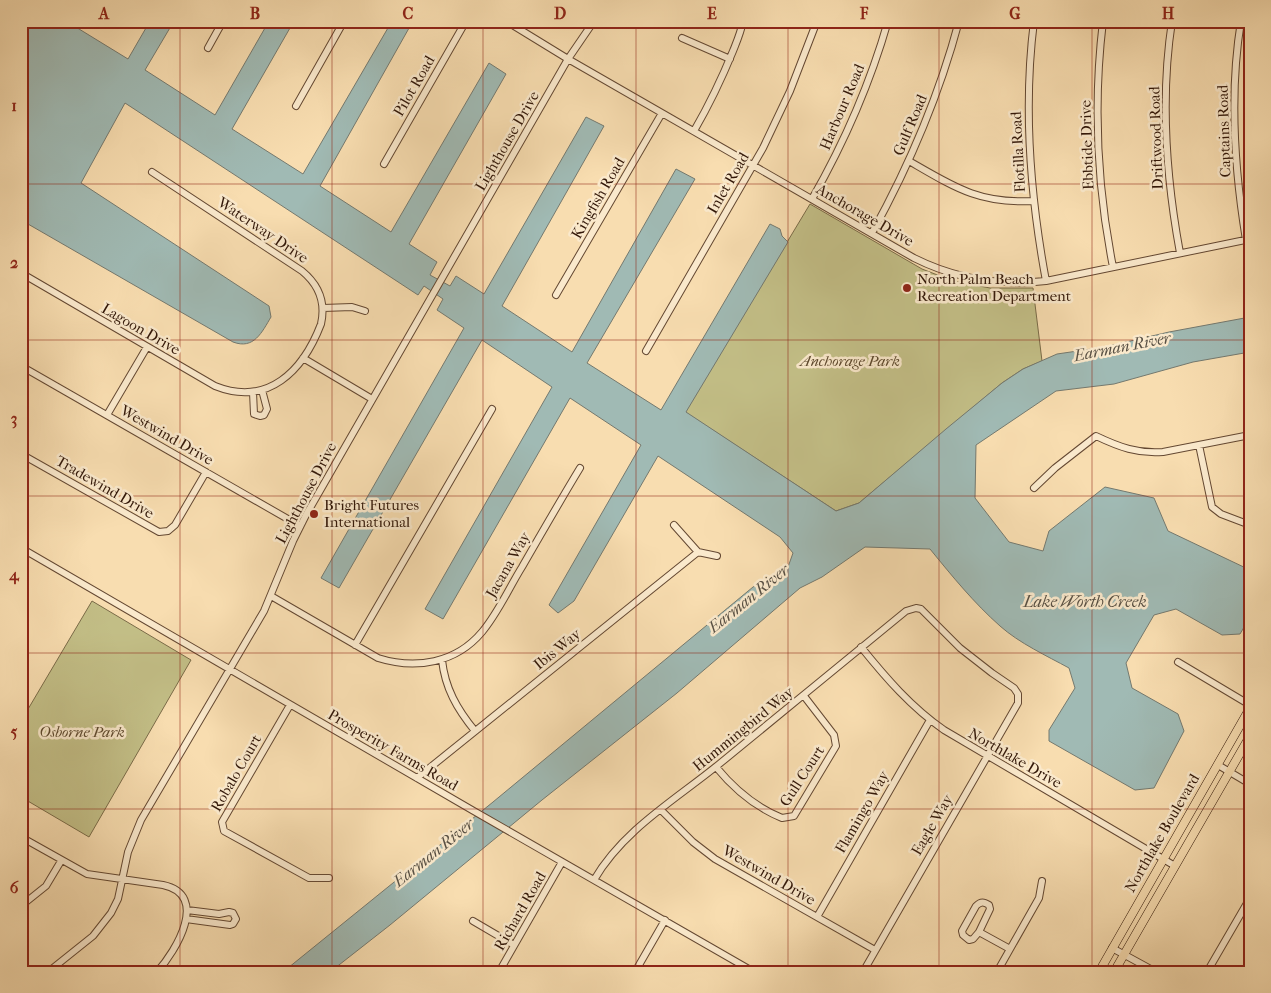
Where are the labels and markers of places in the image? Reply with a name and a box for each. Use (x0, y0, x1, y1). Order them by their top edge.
place label: North Palm Beach Recreation Department (917, 270, 1072, 305)
marker: North Palm Beach Recreation Department (901, 282, 913, 294)
place label: Bright Futures International (324, 496, 419, 531)
marker: Bright Futures International (308, 508, 320, 520)

